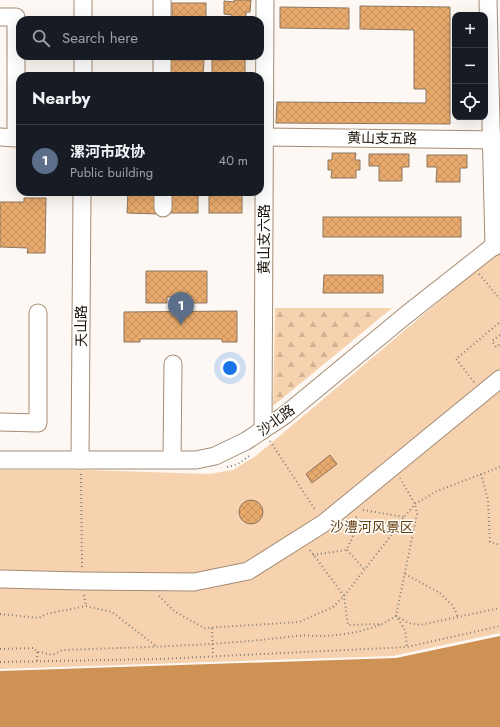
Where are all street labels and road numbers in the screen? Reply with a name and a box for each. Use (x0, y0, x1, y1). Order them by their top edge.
street label: 黄山支五路 (347, 127, 417, 149)
street label: 黄山支六路 (254, 204, 274, 274)
street label: 天山路 (71, 305, 91, 347)
street label: 沙北路 (253, 400, 299, 440)

